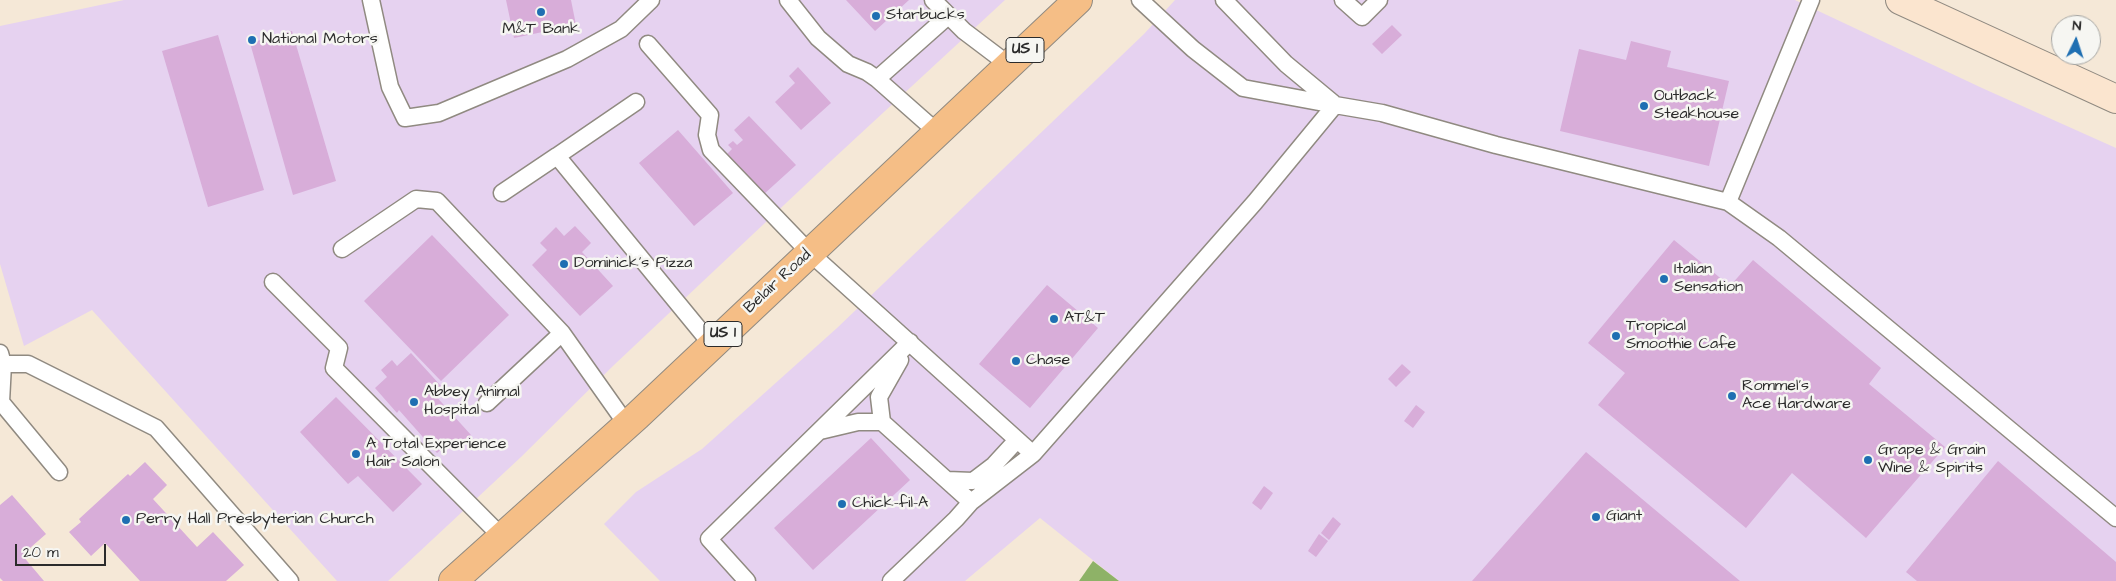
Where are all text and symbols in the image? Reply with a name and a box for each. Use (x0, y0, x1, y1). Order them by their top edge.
marker: M&T Bank (535, 6, 547, 18)
place label: Starbucks (886, 6, 965, 26)
marker: Starbucks (870, 10, 882, 22)
north arrow (2051, 15, 2101, 65)
text: N (2072, 16, 2082, 36)
place label: M&T Bank (502, 20, 580, 40)
place label: National Motors (262, 30, 378, 50)
marker: National Motors (246, 34, 258, 46)
road number: US 1 (1006, 38, 1044, 62)
place label: Outback Steakhouse (1654, 87, 1739, 125)
marker: Outback Steakhouse (1638, 100, 1650, 112)
street label: Belair Road (740, 246, 816, 318)
place label: Dominick's Pizza (574, 254, 692, 274)
marker: Dominick's Pizza (558, 258, 570, 270)
place label: Italian Sensation (1674, 260, 1743, 298)
marker: Italian Sensation (1658, 273, 1670, 285)
place label: AT&T (1064, 309, 1105, 329)
marker: AT&T (1048, 313, 1060, 325)
place label: Tropical Smoothie Cafe (1626, 317, 1736, 355)
road number: US 1 (704, 322, 742, 346)
marker: Tropical Smoothie Cafe (1610, 330, 1622, 342)
place label: Chase (1026, 351, 1070, 371)
marker: Chase (1010, 355, 1022, 367)
place label: Rommel’s Ace Hardware (1742, 377, 1851, 415)
place label: Abbey Animal Hospital (424, 383, 520, 421)
marker: Rommel’s Ace Hardware (1726, 390, 1738, 402)
marker: Abbey Animal Hospital (408, 396, 420, 408)
place label: A Total Experience Hair Salon (366, 435, 506, 473)
place label: Grape & Grain Wine & Spirits (1878, 441, 1986, 479)
marker: A Total Experience Hair Salon (350, 448, 362, 460)
marker: Grape & Grain Wine & Spirits (1862, 454, 1874, 466)
place label: Chick-fil-A (852, 494, 928, 514)
marker: Chick-fil-A (836, 498, 848, 510)
place label: Giant (1606, 507, 1642, 527)
place label: Perry Hall Presbyterian Church (136, 510, 374, 530)
marker: Giant (1590, 511, 1602, 523)
marker: Perry Hall Presbyterian Church (120, 514, 132, 526)
scale bar (18, 534, 109, 566)
text: 20 m (23, 542, 59, 563)

